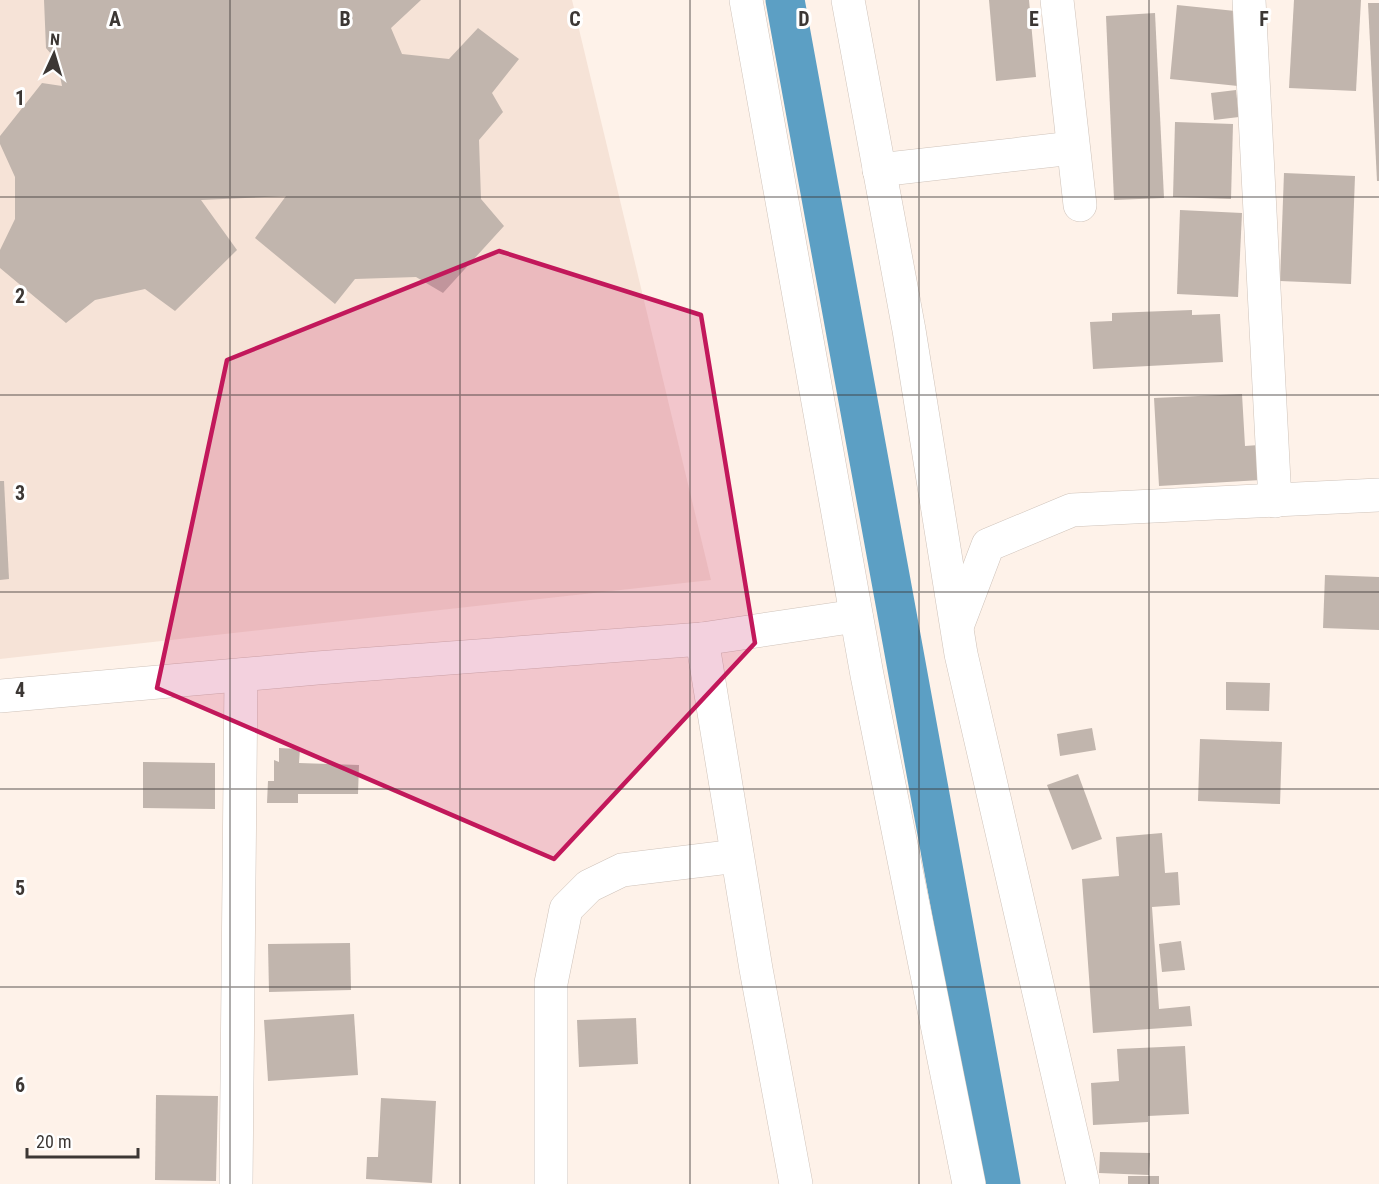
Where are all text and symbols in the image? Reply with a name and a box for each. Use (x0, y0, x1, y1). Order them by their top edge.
text: A (109, 7, 121, 31)
text: B (339, 7, 351, 31)
text: C (569, 7, 581, 31)
text: D (798, 7, 810, 31)
text: E (1029, 7, 1039, 31)
text: F (1259, 7, 1269, 31)
north arrow (24, 24, 84, 84)
text: N (49, 30, 61, 49)
text: 1 (15, 86, 25, 110)
text: 2 (15, 284, 25, 308)
text: 3 (15, 481, 25, 505)
text: 4 (15, 678, 25, 702)
text: 5 (15, 876, 25, 900)
text: 6 (15, 1073, 25, 1097)
scale bar (27, 1121, 138, 1159)
text: 20 m (36, 1131, 71, 1152)

